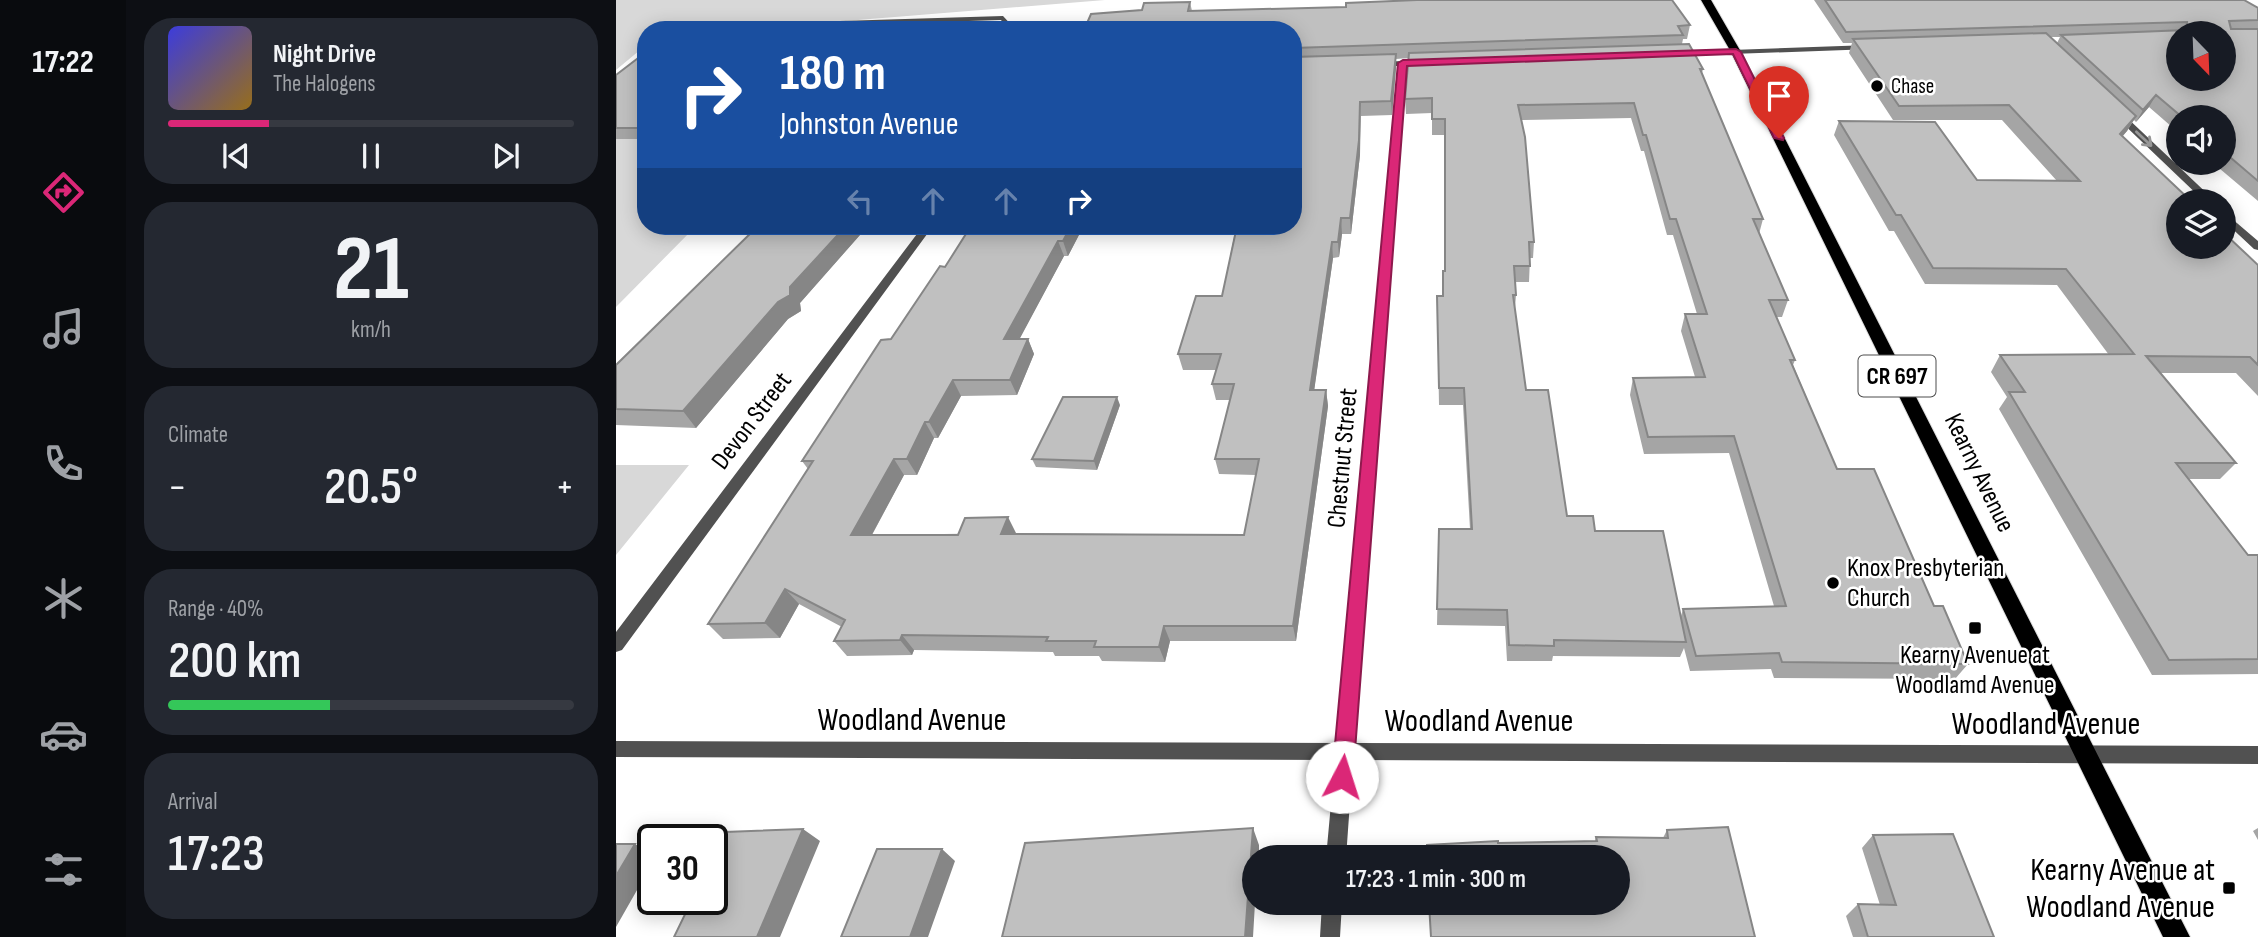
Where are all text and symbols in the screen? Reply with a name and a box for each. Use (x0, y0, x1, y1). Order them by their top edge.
north arrow (2166, 21, 2236, 91)
map controls (2166, 21, 2236, 259)
text: Night Drive (273, 39, 376, 70)
text: 17:22 (32, 43, 94, 82)
text: 180 m (780, 45, 886, 104)
icon: right (665, 49, 756, 140)
pin (1749, 66, 1809, 138)
text: The Halogens (273, 70, 376, 98)
place label: Chase (1891, 74, 1934, 99)
icon: arrive (1760, 77, 1798, 115)
marker: Chase (1869, 78, 1885, 94)
text: Johnston Avenue (780, 105, 959, 144)
button: sound (2166, 105, 2236, 175)
one-way arrow (2135, 130, 2153, 147)
icon: previous (217, 137, 255, 175)
icon: pause (352, 137, 390, 175)
icon: next (487, 137, 525, 175)
icon: directions (39, 168, 88, 217)
icon: left (841, 182, 879, 220)
icon: ahead (914, 182, 952, 220)
icon: ahead (987, 182, 1025, 220)
icon: right (1060, 182, 1098, 220)
button: layers (2166, 189, 2236, 259)
text: 21 (333, 216, 409, 325)
icon: music (39, 304, 88, 353)
text: km/h (351, 316, 391, 344)
road number: CR 697 (1858, 356, 1936, 396)
street label: Devon Street (705, 366, 799, 476)
street label: Chestnut Street (1321, 387, 1365, 529)
street label: Kearny Avenue (1937, 409, 2021, 537)
text: Climate (168, 421, 228, 449)
icon: phone (39, 439, 88, 488)
text: 20.5° (324, 456, 418, 519)
text: − (168, 465, 187, 510)
text: + (555, 465, 574, 510)
place label: Knox Presbyterian Church (1847, 553, 2004, 614)
icon: climate (39, 574, 88, 623)
marker: Knox Presbyterian Church (1825, 575, 1841, 591)
text: Range · 40% (168, 595, 264, 623)
marker: Kearny Avenue at Woodlamd Avenue (1967, 620, 1983, 636)
text: 200 km (168, 630, 302, 693)
place label: Kearny Avenue at Woodlamd Avenue (1896, 640, 2055, 701)
street label: Woodland Avenue (818, 701, 1006, 740)
street label: Woodland Avenue (1385, 702, 1573, 741)
street label: Woodland Avenue (1952, 705, 2140, 744)
icon: car (39, 710, 88, 759)
position arrow (1305, 740, 1379, 814)
text: Arrival (168, 788, 217, 816)
text: 17:23 (168, 823, 265, 886)
speed limit sign: 30 (637, 824, 728, 915)
icon: filters (39, 845, 88, 894)
place label: Kearny Avenue at Woodland Avenue (2026, 851, 2215, 927)
text: 17:23 · 1 min · 300 m (1346, 864, 1526, 895)
marker: Kearny Avenue at Woodland Avenue (2221, 880, 2237, 896)

